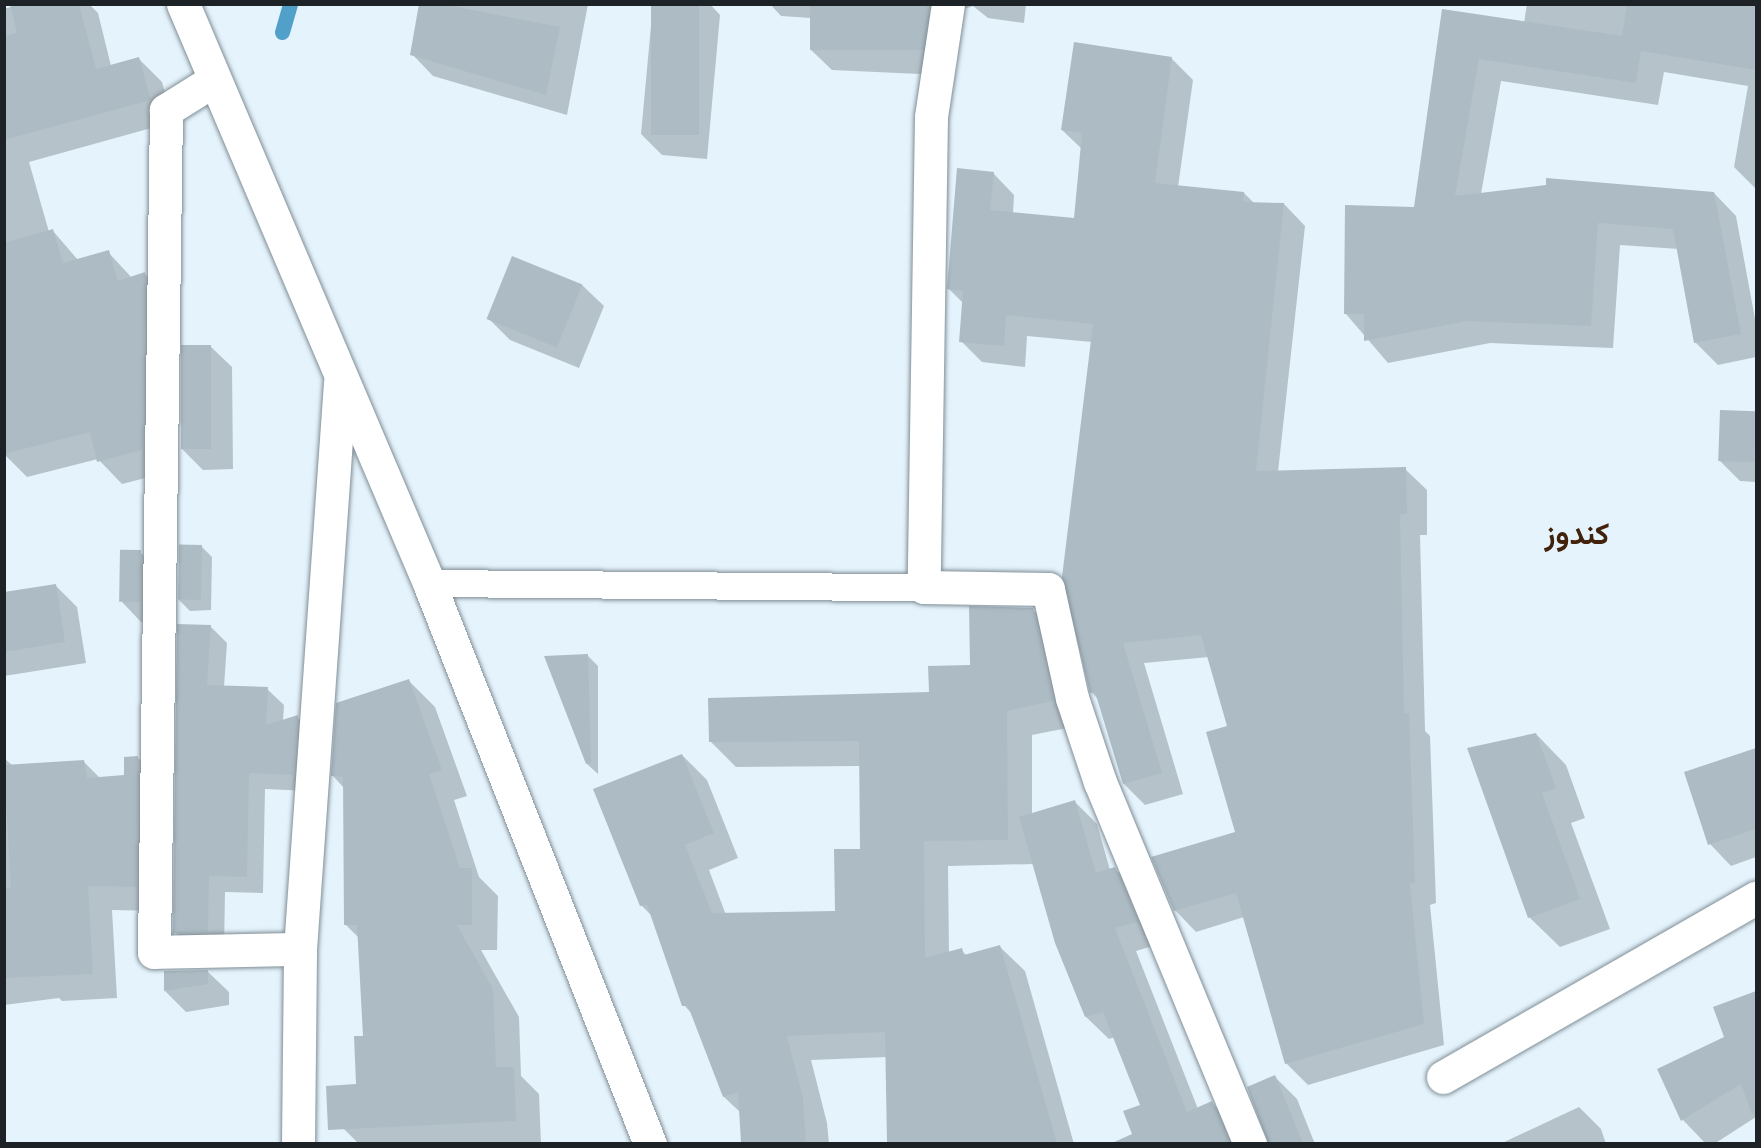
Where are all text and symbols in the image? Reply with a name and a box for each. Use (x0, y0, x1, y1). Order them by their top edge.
district label: کندوز (1545, 517, 1609, 553)

